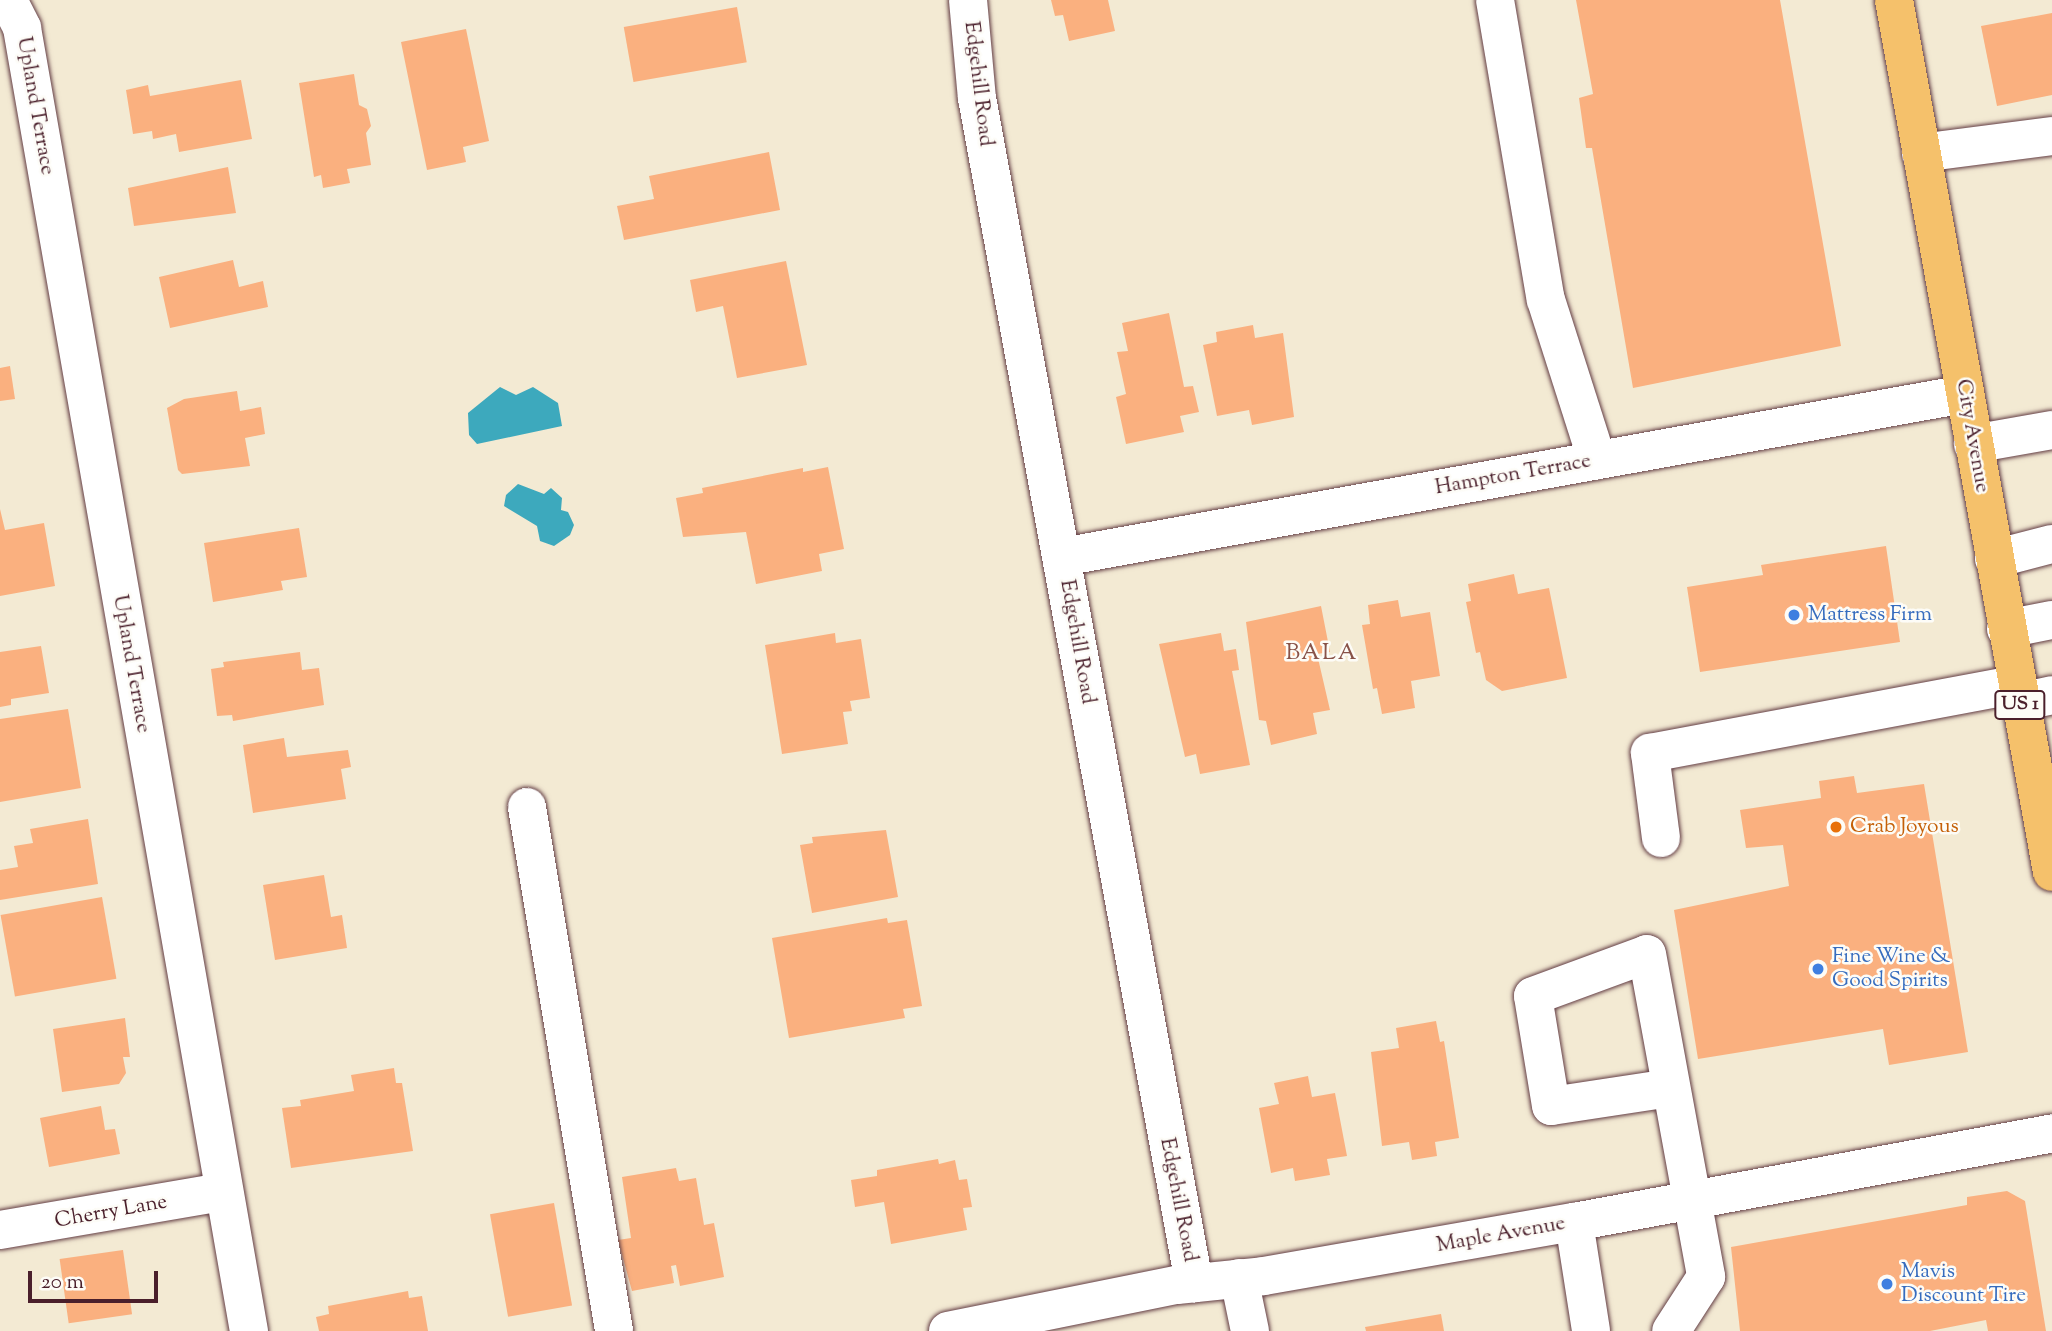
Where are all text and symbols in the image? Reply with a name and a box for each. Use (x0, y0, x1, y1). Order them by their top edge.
street label: Edgehill Road (958, 20, 998, 148)
street label: Upland Terrace (10, 35, 60, 177)
street label: City Avenue (1950, 377, 1994, 495)
street label: Hampton Terrace (1433, 449, 1593, 501)
street label: Edgehill Road (1054, 578, 1100, 706)
street label: Upland Terrace (106, 593, 156, 735)
place label: Mattress Firm (1808, 602, 1932, 628)
marker: Mattress Firm (1786, 607, 1802, 623)
district label: BALA (1286, 640, 1358, 668)
road number: US 1 (1994, 690, 2046, 720)
place label: Crab Joyous (1850, 814, 1959, 840)
marker: Crab Joyous (1828, 819, 1844, 835)
place label: Fine Wine & Good Spirits (1832, 944, 1950, 994)
marker: Fine Wine & Good Spirits (1810, 961, 1826, 977)
street label: Edgehill Road (1154, 1136, 1202, 1264)
street label: Cherry Lane (53, 1190, 169, 1234)
street label: Maple Avenue (1435, 1211, 1567, 1259)
scale bar (32, 1258, 161, 1302)
place label: Mavis Discount Tire (1901, 1259, 2026, 1309)
text: 20 m (41, 1268, 84, 1298)
marker: Mavis Discount Tire (1879, 1276, 1895, 1292)

